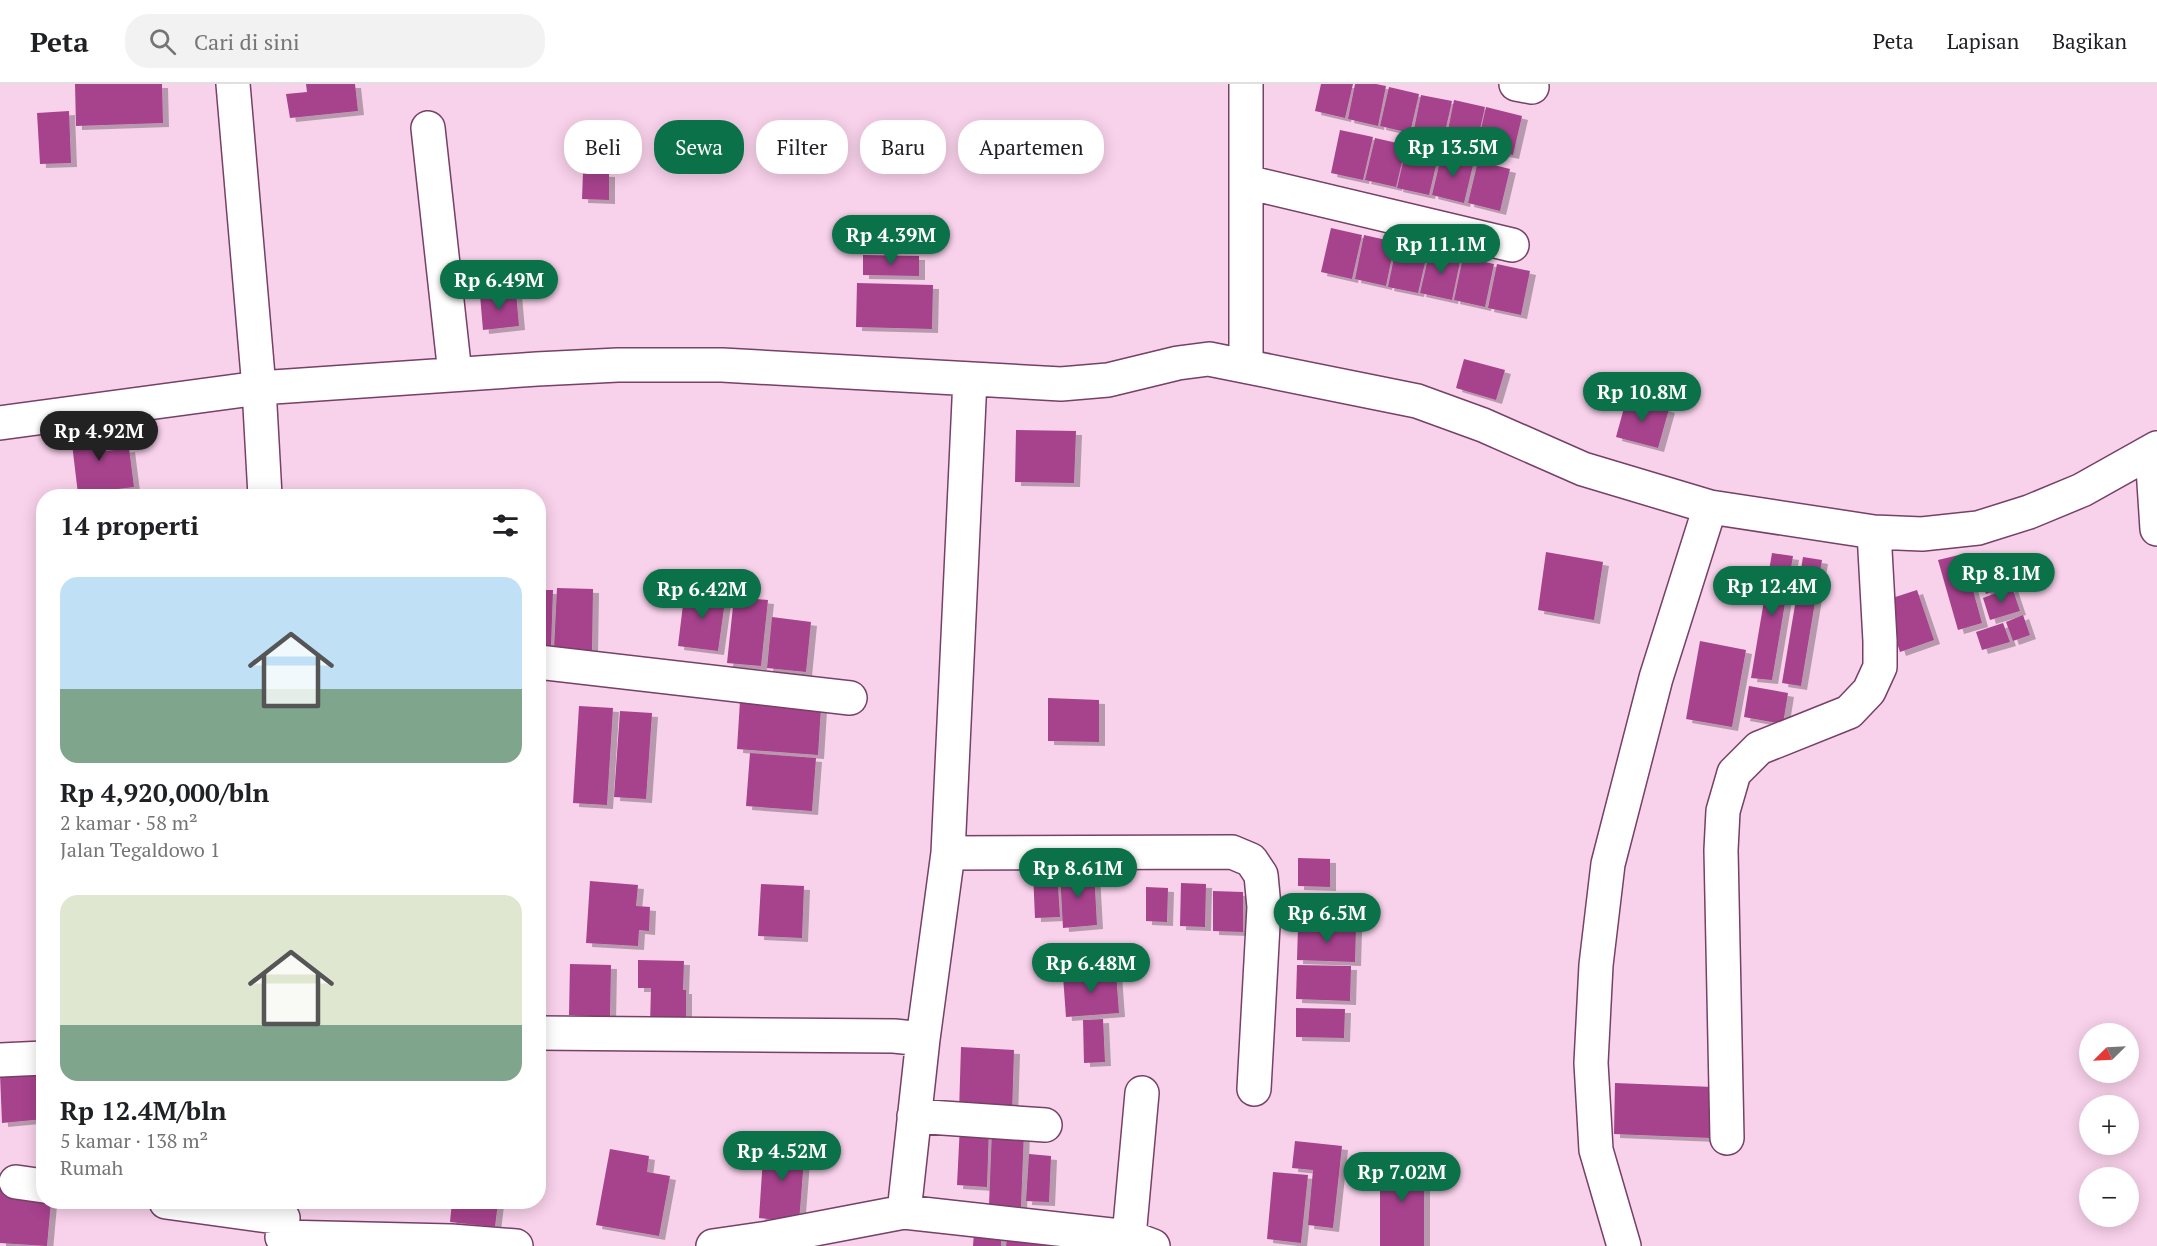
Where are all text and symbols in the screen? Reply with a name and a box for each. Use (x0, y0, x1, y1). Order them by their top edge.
search box (125, 14, 545, 68)
text: Peta (30, 23, 89, 60)
icon: search (146, 25, 179, 58)
text: Cari di sini (194, 27, 300, 56)
text: Peta (1873, 27, 1914, 55)
text: Lapisan (1947, 27, 2019, 55)
text: Bagikan (2052, 27, 2127, 55)
chip: Beli (564, 120, 642, 174)
chip: Sewa (654, 120, 744, 174)
chip: Filter (756, 120, 848, 174)
chip: Baru (860, 120, 946, 174)
chip: Apartemen (958, 120, 1104, 174)
pin: Rp 13.5M (1391, 127, 1515, 178)
text: Rp 13.5M (1408, 133, 1498, 160)
pin: Rp 4.39M (829, 215, 953, 266)
text: Rp 4.39M (846, 221, 936, 248)
pin: Rp 11.1M (1379, 224, 1503, 275)
text: Rp 11.1M (1396, 230, 1486, 257)
pin: Rp 6.49M (437, 260, 561, 311)
text: Rp 6.49M (454, 266, 544, 293)
pin: Rp 10.8M (1580, 372, 1704, 423)
text: Rp 10.8M (1597, 378, 1687, 405)
pin: Rp 4.92M (37, 411, 161, 462)
text: Rp 4.92M (54, 417, 144, 444)
text: 14 properti (60, 508, 199, 542)
icon: filters (489, 509, 522, 542)
pin: Rp 8.1M (1946, 553, 2056, 604)
text: Rp 8.1M (1962, 559, 2040, 586)
pin: Rp 12.4M (1710, 566, 1834, 617)
pin: Rp 6.42M (640, 569, 764, 620)
text: Rp 12.4M (1727, 572, 1817, 599)
text: Rp 6.42M (657, 575, 747, 602)
icon: home (237, 616, 345, 724)
text: Rp 4,920,000/bln (60, 775, 269, 809)
text: 2 kamar · 58 m² (60, 809, 198, 836)
text: Jalan Tegaldowo 1 (60, 836, 220, 863)
pin: Rp 8.61M (1016, 848, 1140, 899)
text: Rp 8.61M (1033, 854, 1123, 881)
pin: Rp 6.5M (1272, 893, 1382, 944)
text: Rp 6.5M (1288, 899, 1366, 926)
icon: home (237, 934, 345, 1042)
pin: Rp 6.48M (1029, 943, 1153, 994)
text: Rp 6.48M (1046, 949, 1136, 976)
north arrow (2079, 1023, 2139, 1083)
map controls (2079, 1023, 2139, 1227)
text: Rp 12.4M/bln (60, 1093, 227, 1127)
button: + (2079, 1095, 2139, 1155)
text: 5 kamar · 138 m² (60, 1127, 208, 1154)
pin: Rp 4.52M (720, 1131, 844, 1182)
text: Rp 4.52M (737, 1137, 827, 1164)
pin: Rp 7.02M (1340, 1152, 1464, 1203)
text: Rumah (60, 1154, 123, 1181)
text: Rp 7.02M (1358, 1158, 1446, 1185)
button: − (2079, 1167, 2139, 1227)

